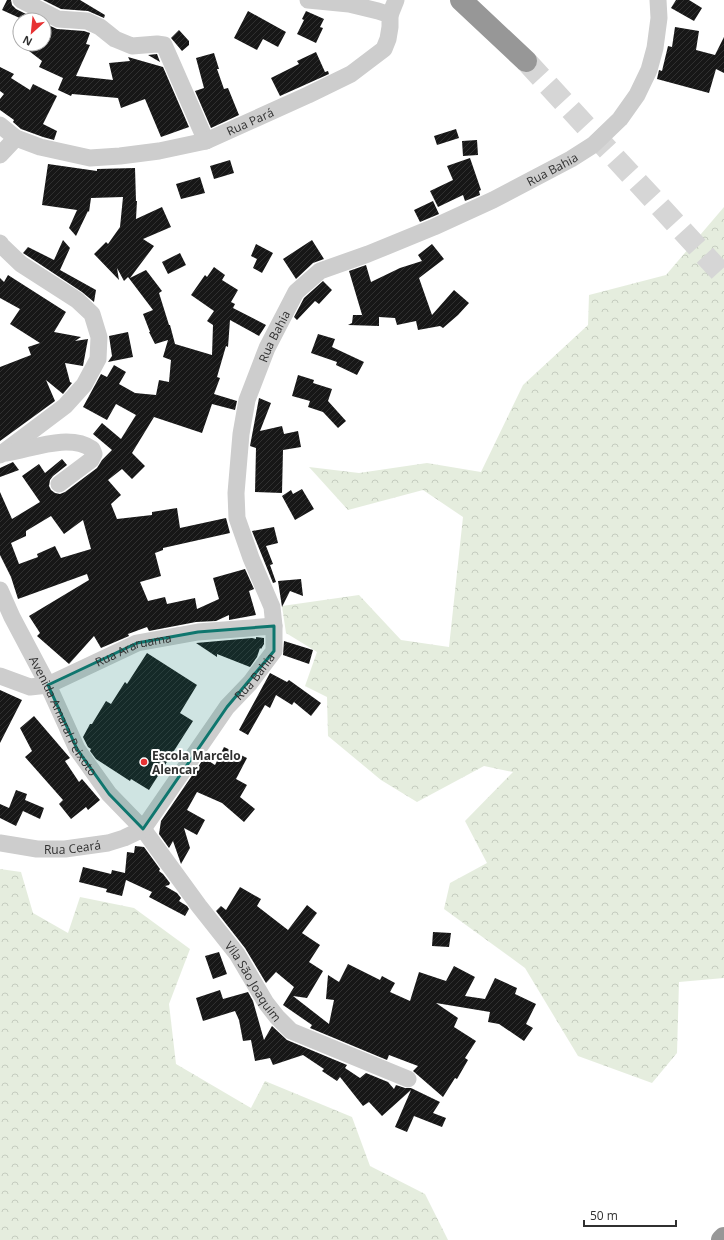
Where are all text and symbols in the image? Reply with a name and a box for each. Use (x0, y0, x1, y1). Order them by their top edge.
north arrow (12, 12, 52, 52)
text: N (20, 33, 35, 50)
street label: Rua Pará (224, 103, 276, 139)
street label: Rua Bahia (523, 148, 581, 190)
street label: Rua Bahia (254, 307, 294, 364)
street label: Rua Araruama (92, 628, 173, 670)
street label: Rua Bahia (230, 649, 278, 703)
street label: Avenida Amaral Peixoto (26, 653, 102, 779)
place label: Escola Marcelo Alencar (152, 747, 241, 778)
marker: Escola Marcelo Alencar (139, 757, 149, 767)
street label: Rua Ceará (44, 836, 102, 858)
street label: Vila São Joaquim (221, 937, 286, 1025)
scale bar (584, 1202, 676, 1228)
text: 50 m (590, 1207, 618, 1224)

